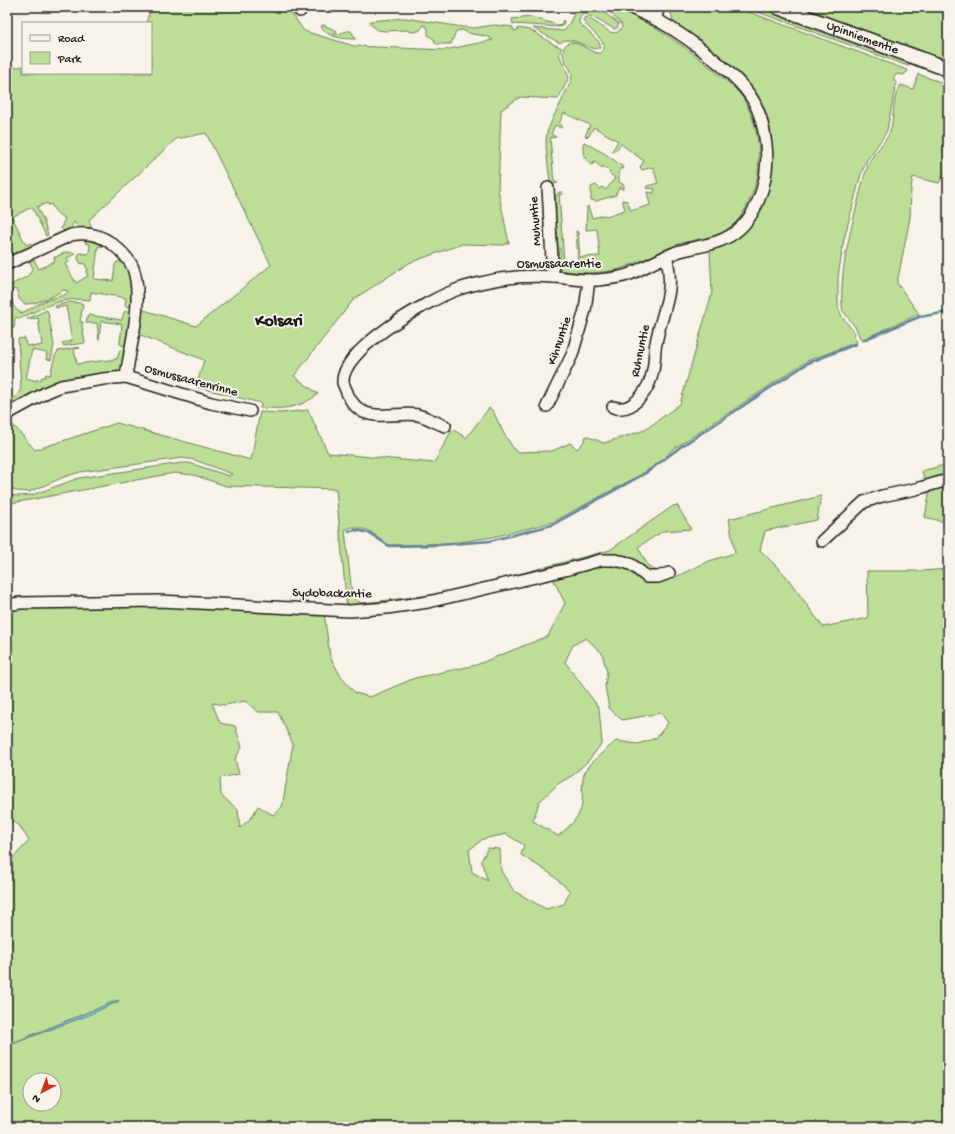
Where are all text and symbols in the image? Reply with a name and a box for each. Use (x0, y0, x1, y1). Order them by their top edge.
street label: Upinniementie (824, 18, 901, 58)
legend (22, 22, 152, 74)
text: Road (58, 33, 85, 47)
text: Park (57, 53, 83, 67)
street label: Muhuntie (527, 196, 545, 246)
street label: Osmussaarentie (517, 257, 601, 272)
district label: Kolsari (254, 312, 303, 332)
street label: Kihnuntie (545, 315, 575, 367)
street label: Ruhnuntie (628, 323, 654, 379)
street label: Osmussaarenrinne (143, 361, 240, 401)
street label: Sydobackantie (292, 586, 372, 602)
north arrow (22, 1072, 62, 1112)
text: N (30, 1091, 43, 1105)

